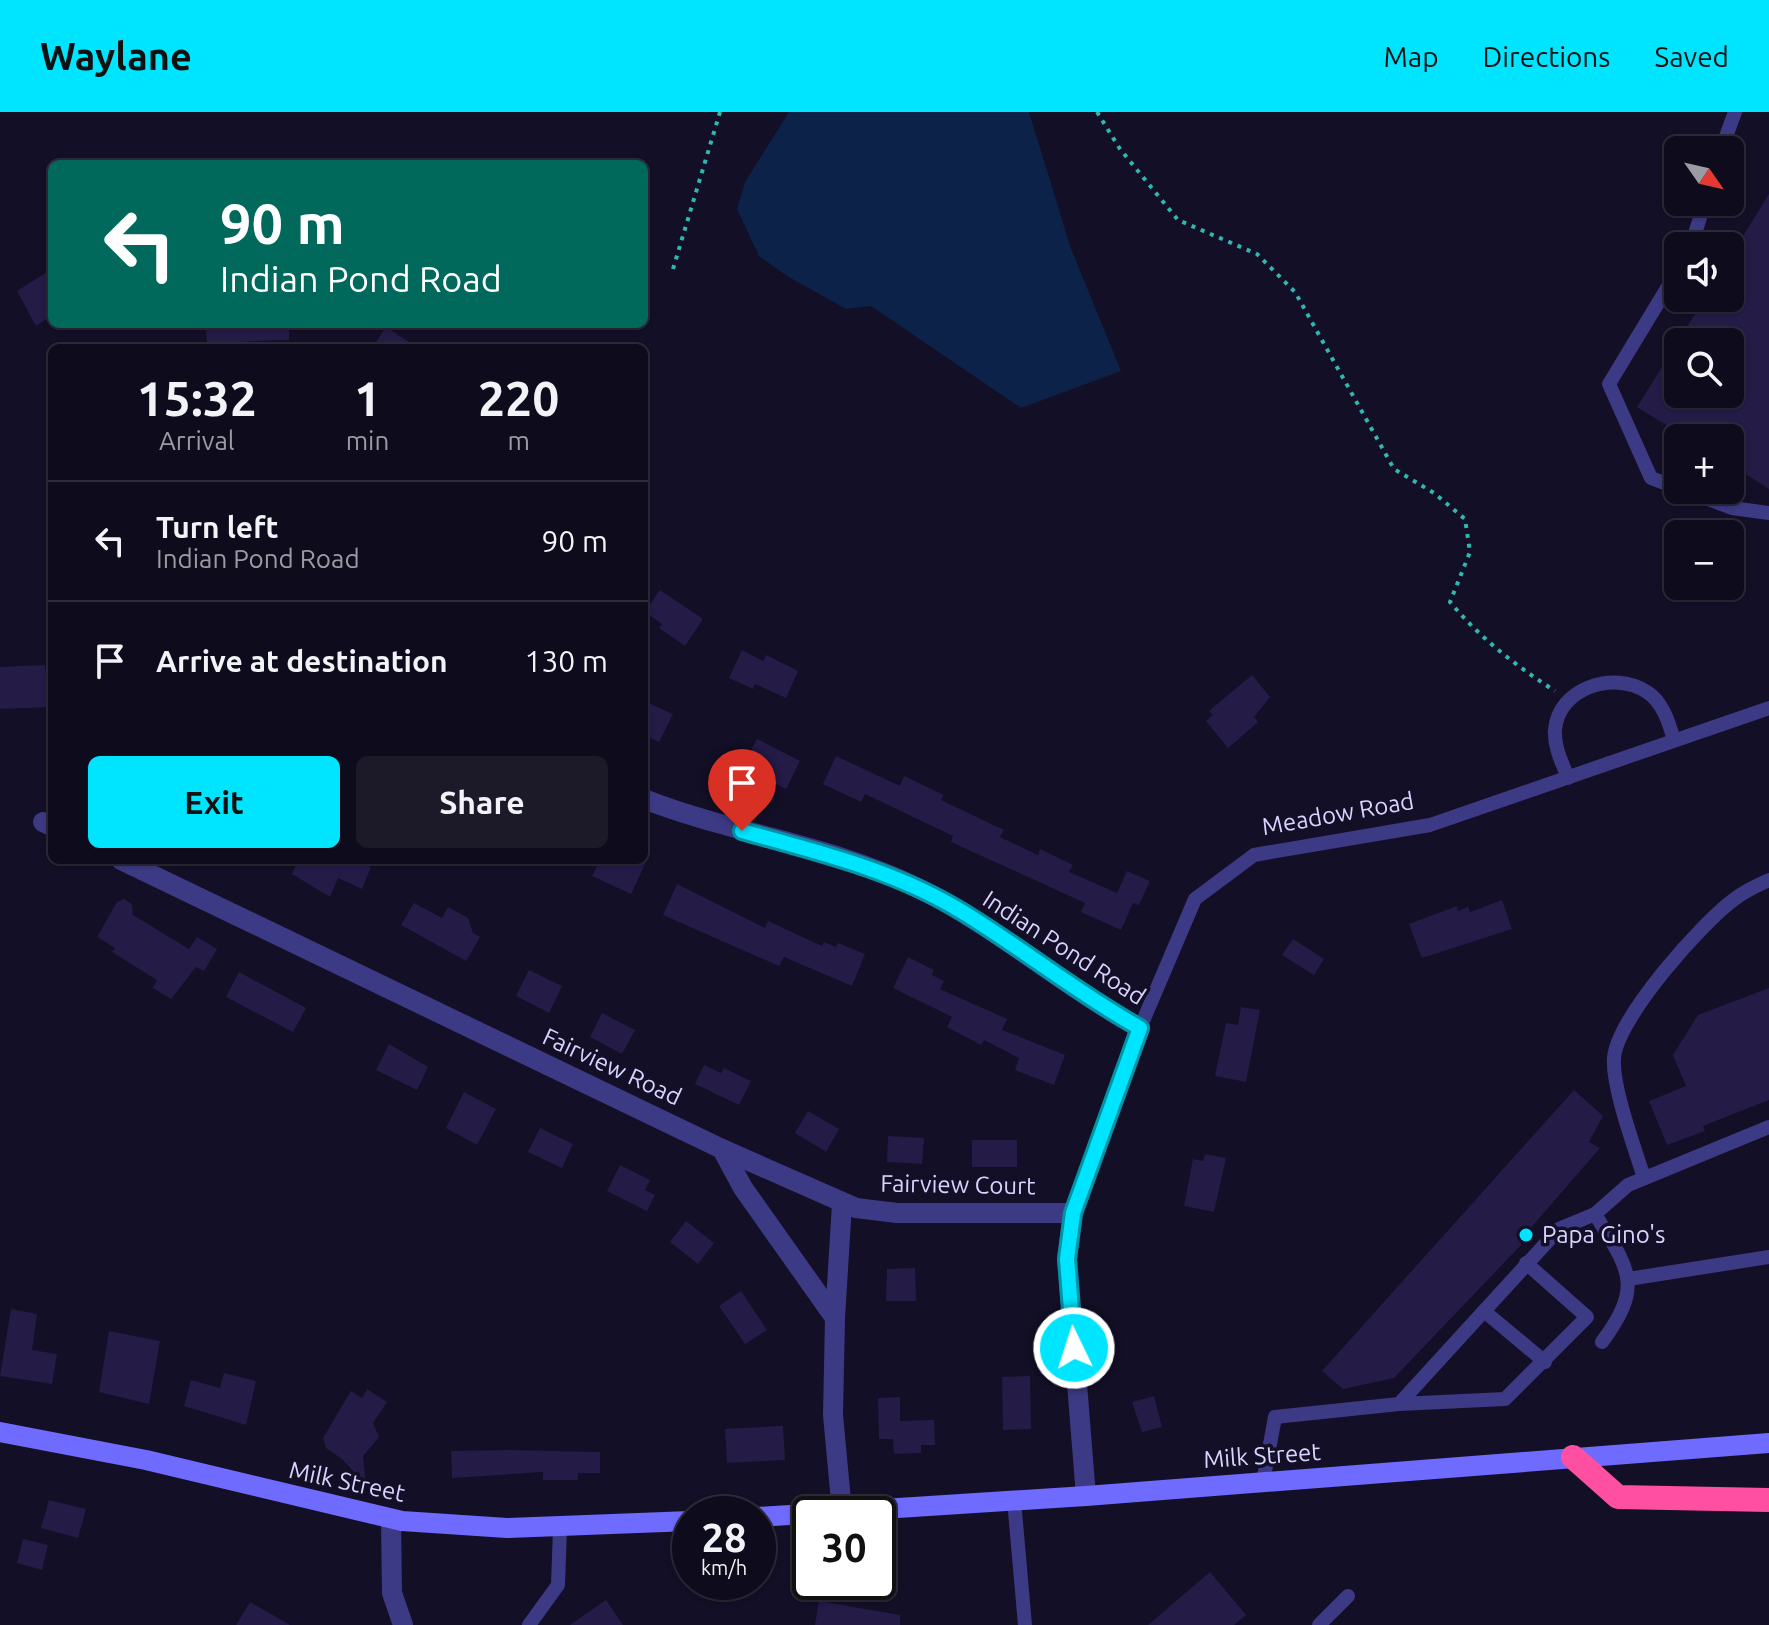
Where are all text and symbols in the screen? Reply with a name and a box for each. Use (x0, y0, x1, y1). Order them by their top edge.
text: Waylane (40, 35, 192, 77)
text: Map (1383, 41, 1439, 72)
text: Directions (1483, 41, 1610, 72)
text: Saved (1654, 41, 1729, 72)
north arrow (1664, 136, 1744, 216)
map controls (1664, 136, 1744, 600)
icon: left (88, 192, 192, 296)
text: 90 m (220, 192, 345, 255)
button: sound (1664, 232, 1744, 312)
text: Indian Pond Road (220, 258, 502, 299)
button: search (1664, 328, 1744, 408)
text: 15:32 (137, 371, 257, 425)
text: 1 (354, 371, 381, 425)
text: 220 (478, 371, 559, 425)
button: + (1664, 424, 1744, 504)
text: Arrival (159, 426, 235, 455)
text: min (346, 426, 389, 455)
text: m (507, 426, 530, 455)
text: Turn left (156, 510, 278, 544)
icon: left (88, 519, 132, 563)
button: − (1664, 520, 1744, 600)
text: 90 m (541, 524, 608, 558)
text: Indian Pond Road (156, 544, 360, 573)
icon: arrive (88, 639, 132, 683)
text: Arrive at destination (156, 644, 448, 678)
text: 130 m (524, 644, 608, 678)
pin (708, 749, 776, 831)
button: Exit (88, 756, 340, 848)
button: Share (356, 756, 608, 848)
icon: arrive (720, 761, 764, 805)
street label: Meadow Road (1260, 787, 1416, 840)
street label: Indian Pond Road (978, 885, 1150, 1010)
street label: Fairview Road (539, 1023, 686, 1110)
street label: Fairview Court (880, 1170, 1036, 1199)
place label: Papa Gino's (1542, 1221, 1666, 1248)
marker: Papa Gino's (1517, 1226, 1535, 1244)
position arrow (1032, 1306, 1116, 1390)
street label: Milk Street (1202, 1438, 1322, 1473)
street label: Milk Street (287, 1456, 408, 1507)
speed limit sign: 30 (792, 1496, 896, 1600)
text: 28 (701, 1515, 747, 1560)
text: km/h (701, 1556, 747, 1579)

